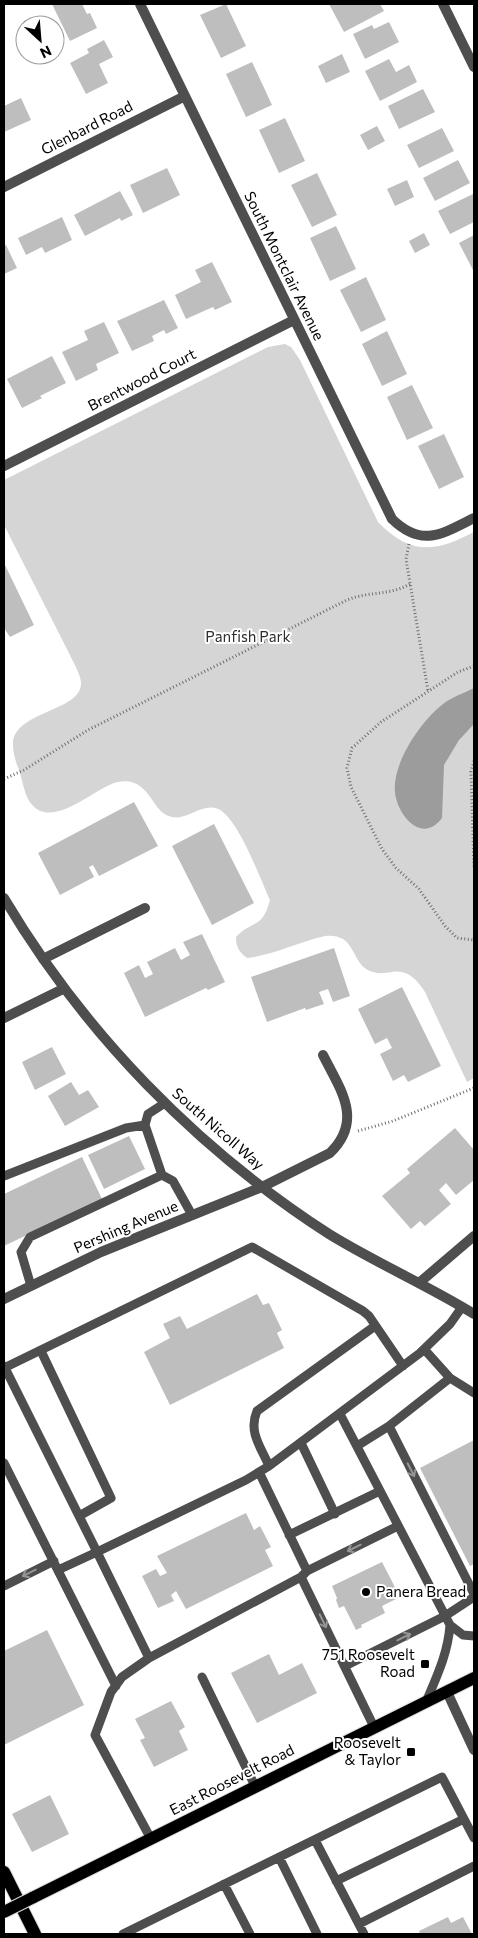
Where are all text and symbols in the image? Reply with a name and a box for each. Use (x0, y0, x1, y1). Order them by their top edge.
north arrow (15, 15, 65, 65)
text: N (37, 42, 54, 62)
street label: Glenbard Road (38, 96, 135, 158)
street label: South Montclair Avenue (241, 188, 329, 343)
street label: Brentwood Court (84, 344, 199, 414)
park label: Panfish Park (205, 627, 291, 645)
street label: South Nicoll Way (169, 1083, 268, 1173)
street label: Pershing Avenue (71, 1196, 181, 1256)
one-way arrow (407, 1462, 416, 1477)
one-way arrow (347, 1544, 362, 1553)
one-way arrow (21, 1568, 36, 1578)
place label: Panera Bread (376, 1582, 466, 1600)
marker: Panera Bread (360, 1586, 372, 1598)
one-way arrow (319, 1613, 328, 1628)
one-way arrow (396, 1632, 411, 1641)
place label: 751 Roosevelt Road (322, 1645, 415, 1680)
marker: 751 Roosevelt Road (419, 1658, 431, 1670)
place label: Roosevelt & Taylor (334, 1733, 401, 1768)
street label: East Roosevelt Road (166, 1740, 297, 1818)
marker: Roosevelt & Taylor (405, 1746, 417, 1758)

